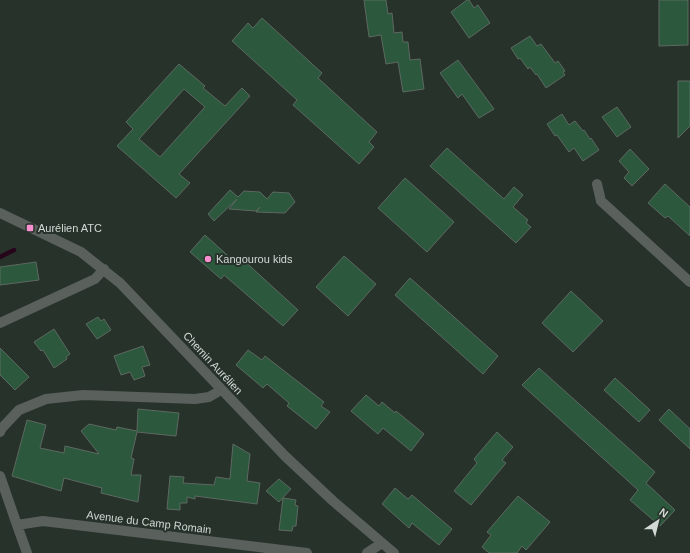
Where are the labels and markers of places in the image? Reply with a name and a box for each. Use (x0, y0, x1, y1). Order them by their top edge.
place label: Aurélien ATC (38, 222, 102, 234)
marker: Aurélien ATC (25, 223, 35, 233)
place label: Kangourou kids (216, 253, 293, 265)
marker: Kangourou kids (203, 254, 213, 264)

